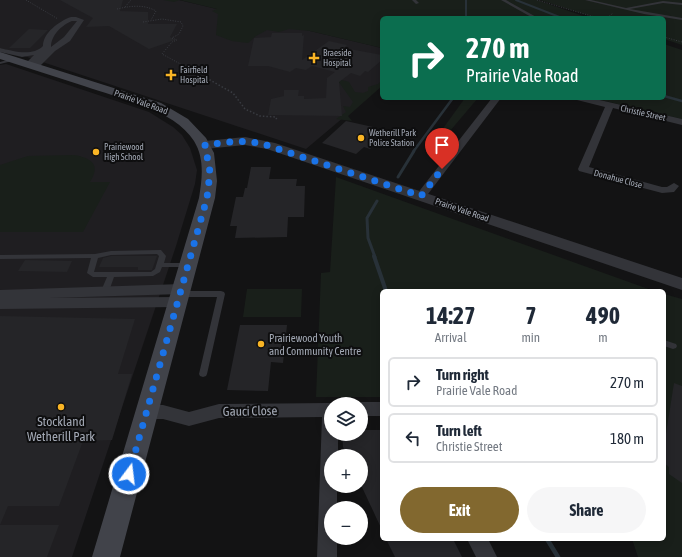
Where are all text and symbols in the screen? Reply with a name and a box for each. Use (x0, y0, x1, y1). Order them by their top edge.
icon: right (400, 32, 452, 84)
text: 270 m (466, 32, 529, 64)
place label: Braeside Hospital (323, 48, 352, 68)
marker: Braeside Hospital (308, 52, 320, 64)
place label: Fairfield Hospital (180, 65, 209, 85)
text: Prairie Vale Road (466, 65, 579, 86)
marker: Fairfield Hospital (165, 69, 177, 81)
street label: Prairie Vale Road (113, 88, 169, 116)
street label: Christie Street (619, 103, 667, 123)
place label: Wetherill Park Police Station (369, 128, 416, 148)
pin (425, 128, 459, 169)
marker: Wetherill Park Police Station (356, 133, 366, 143)
icon: arrive (431, 134, 453, 156)
place label: Prairiewood High School (104, 142, 144, 162)
marker: Prairiewood High School (91, 147, 101, 157)
street label: Donahue Close (593, 168, 643, 190)
street label: Prairie Vale Road (434, 196, 490, 224)
text: 14:27 (426, 302, 475, 329)
text: 7 (525, 302, 536, 329)
text: 490 (586, 302, 620, 329)
text: Arrival (435, 330, 467, 345)
text: min (521, 330, 540, 345)
text: m (598, 330, 608, 345)
place label: Prairiewood Youth and Community Centre (269, 332, 361, 357)
marker: Prairiewood Youth and Community Centre (256, 339, 266, 349)
text: Turn right (436, 366, 489, 383)
icon: right (402, 371, 424, 393)
text: 270 m (610, 374, 644, 391)
text: Prairie Vale Road (436, 383, 517, 398)
map controls (324, 397, 368, 545)
button: layers (324, 397, 368, 441)
marker: Stockland Wetherill Park (56, 402, 66, 412)
street label: Gauci Close (223, 403, 278, 419)
place label: Stockland Wetherill Park (27, 414, 95, 444)
text: Turn left (436, 422, 482, 439)
icon: left (402, 427, 424, 449)
text: 180 m (610, 430, 644, 447)
text: Christie Street (436, 439, 503, 454)
button: + (324, 449, 368, 493)
position arrow (108, 453, 150, 495)
button: Exit (400, 487, 519, 533)
button: Share (527, 487, 646, 533)
button: − (324, 501, 368, 545)

